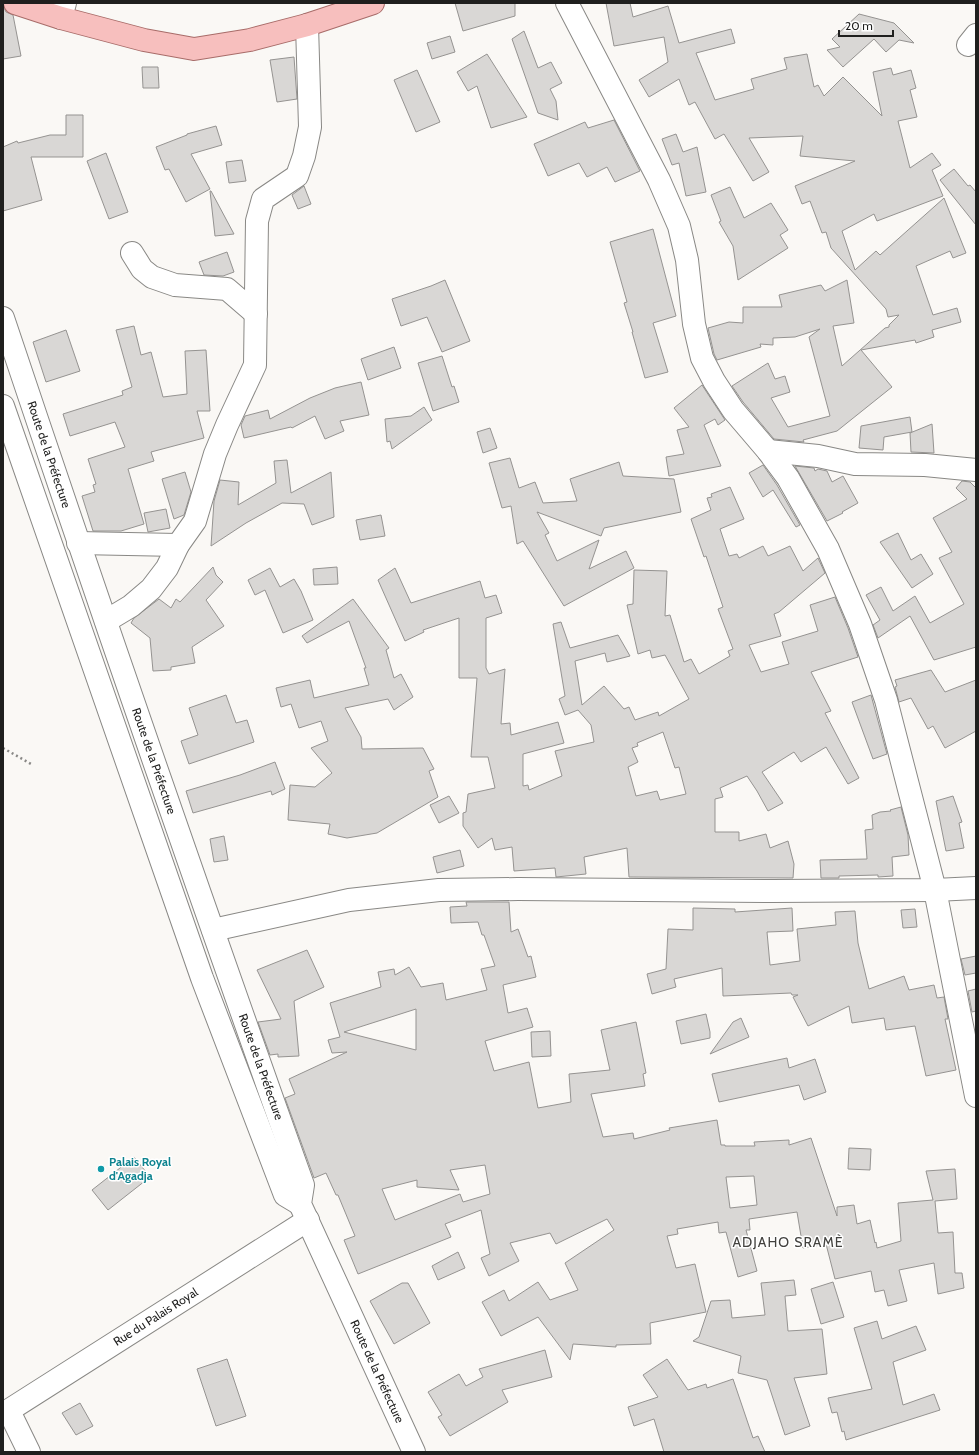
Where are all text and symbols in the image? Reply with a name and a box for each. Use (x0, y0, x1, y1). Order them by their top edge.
scale bar (839, 12, 893, 38)
text: 20 m (845, 18, 873, 33)
street label: Route de la Préfecture (24, 399, 74, 510)
street label: Route de la Préfecture (129, 706, 180, 816)
street label: Route de la Préfecture (236, 1011, 287, 1122)
place label: Palais Royal d'Agadja (109, 1154, 171, 1183)
marker: Palais Royal d'Agadja (96, 1164, 106, 1174)
district label: ADJAHO SRAMÈ (732, 1233, 844, 1251)
street label: Rue du Palais Royal (110, 1284, 201, 1349)
street label: Route de la Préfecture (347, 1317, 408, 1425)

